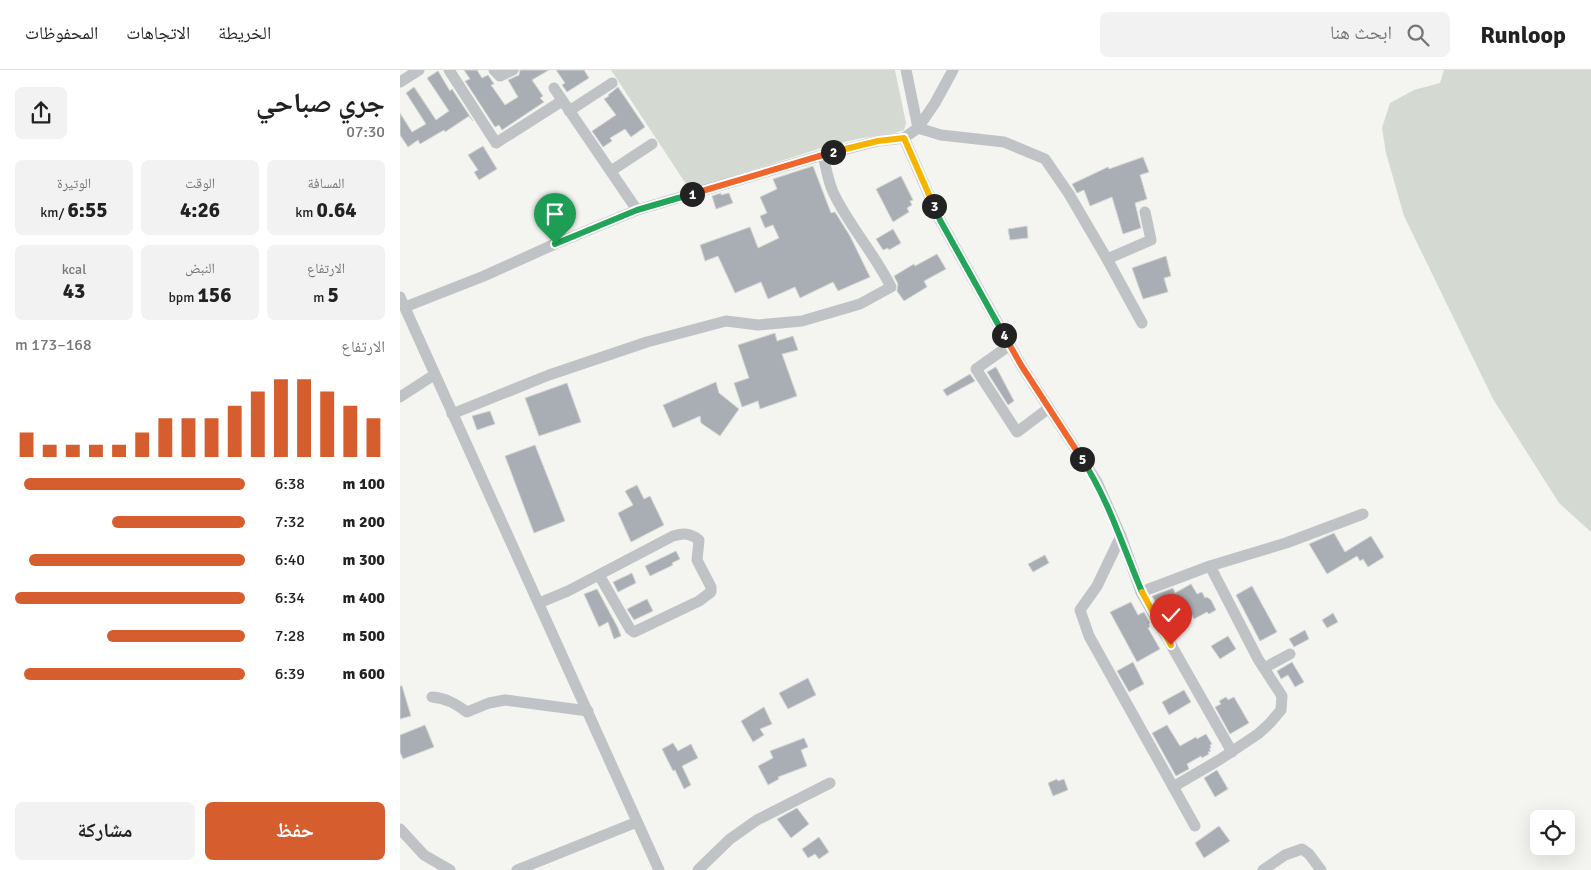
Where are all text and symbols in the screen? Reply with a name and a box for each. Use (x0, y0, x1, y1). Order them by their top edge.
search box (1100, 12, 1450, 57)
text: Runloop (1480, 20, 1566, 50)
text: ابحث هنا (1330, 21, 1392, 45)
icon: search (1404, 21, 1432, 49)
text: المحفوظات (25, 22, 98, 44)
text: الاتجاهات (126, 22, 190, 44)
text: الخريطة (218, 22, 271, 44)
text: جري صباحي (256, 86, 385, 120)
button: share (15, 87, 67, 139)
text: 07:30 (346, 122, 385, 142)
pin: 2 (820, 140, 846, 164)
text: 2 (830, 144, 837, 161)
text: الوتيرة (57, 175, 91, 192)
text: الوقت (185, 175, 215, 192)
text: المسافة (307, 175, 345, 192)
pin: 1 (680, 182, 704, 206)
text: 1 (689, 186, 696, 203)
pin (534, 193, 576, 244)
pin: 3 (922, 194, 946, 218)
text: 6:55 (67, 197, 108, 223)
text: 4:26 (180, 197, 220, 223)
text: 0.64 (317, 197, 357, 223)
text: 3 (931, 198, 938, 215)
icon: arrive (541, 200, 569, 228)
text: /km (40, 204, 67, 221)
text: km (295, 204, 317, 221)
text: النبض (185, 260, 215, 277)
text: الارتفاع (307, 260, 345, 277)
text: kcal (62, 261, 86, 278)
text: 43 (63, 278, 85, 304)
text: 156 (198, 282, 232, 308)
text: 5 (327, 282, 339, 308)
text: bpm (168, 289, 198, 306)
text: m (313, 289, 327, 306)
pin: 4 (992, 322, 1016, 348)
text: 4 (1001, 327, 1008, 344)
text: 168–173 m (15, 335, 92, 355)
text: الارتفاع (341, 337, 385, 357)
pin: 5 (1070, 446, 1094, 472)
text: 5 (1079, 451, 1086, 468)
text: 6:38 (275, 474, 305, 494)
text: 100 m (343, 474, 385, 494)
text: 7:32 (275, 512, 305, 532)
text: 200 m (343, 512, 385, 532)
text: 6:40 (275, 550, 305, 570)
text: 300 m (343, 550, 385, 570)
text: 6:34 (275, 588, 305, 608)
text: 400 m (343, 588, 385, 608)
pin (1150, 594, 1192, 645)
icon: check (1157, 601, 1185, 629)
text: 7:28 (275, 626, 305, 646)
text: 500 m (343, 626, 385, 646)
text: 6:39 (275, 664, 305, 684)
text: 600 m (343, 664, 385, 684)
button: مشاركة (15, 802, 195, 860)
button: حفظ (205, 802, 385, 860)
map controls (1530, 810, 1575, 855)
button: locate (1530, 810, 1575, 855)

